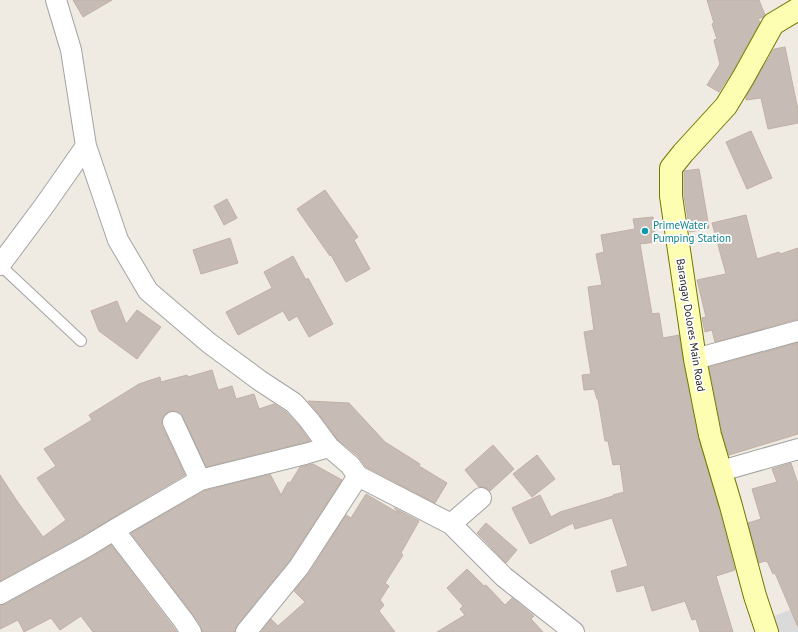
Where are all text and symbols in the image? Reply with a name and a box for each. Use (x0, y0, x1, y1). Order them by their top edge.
place label: PrimeWater Pumping Station (653, 218, 731, 245)
marker: PrimeWater Pumping Station (640, 226, 650, 236)
street label: Barangay Dolores Main Road (674, 257, 708, 393)

